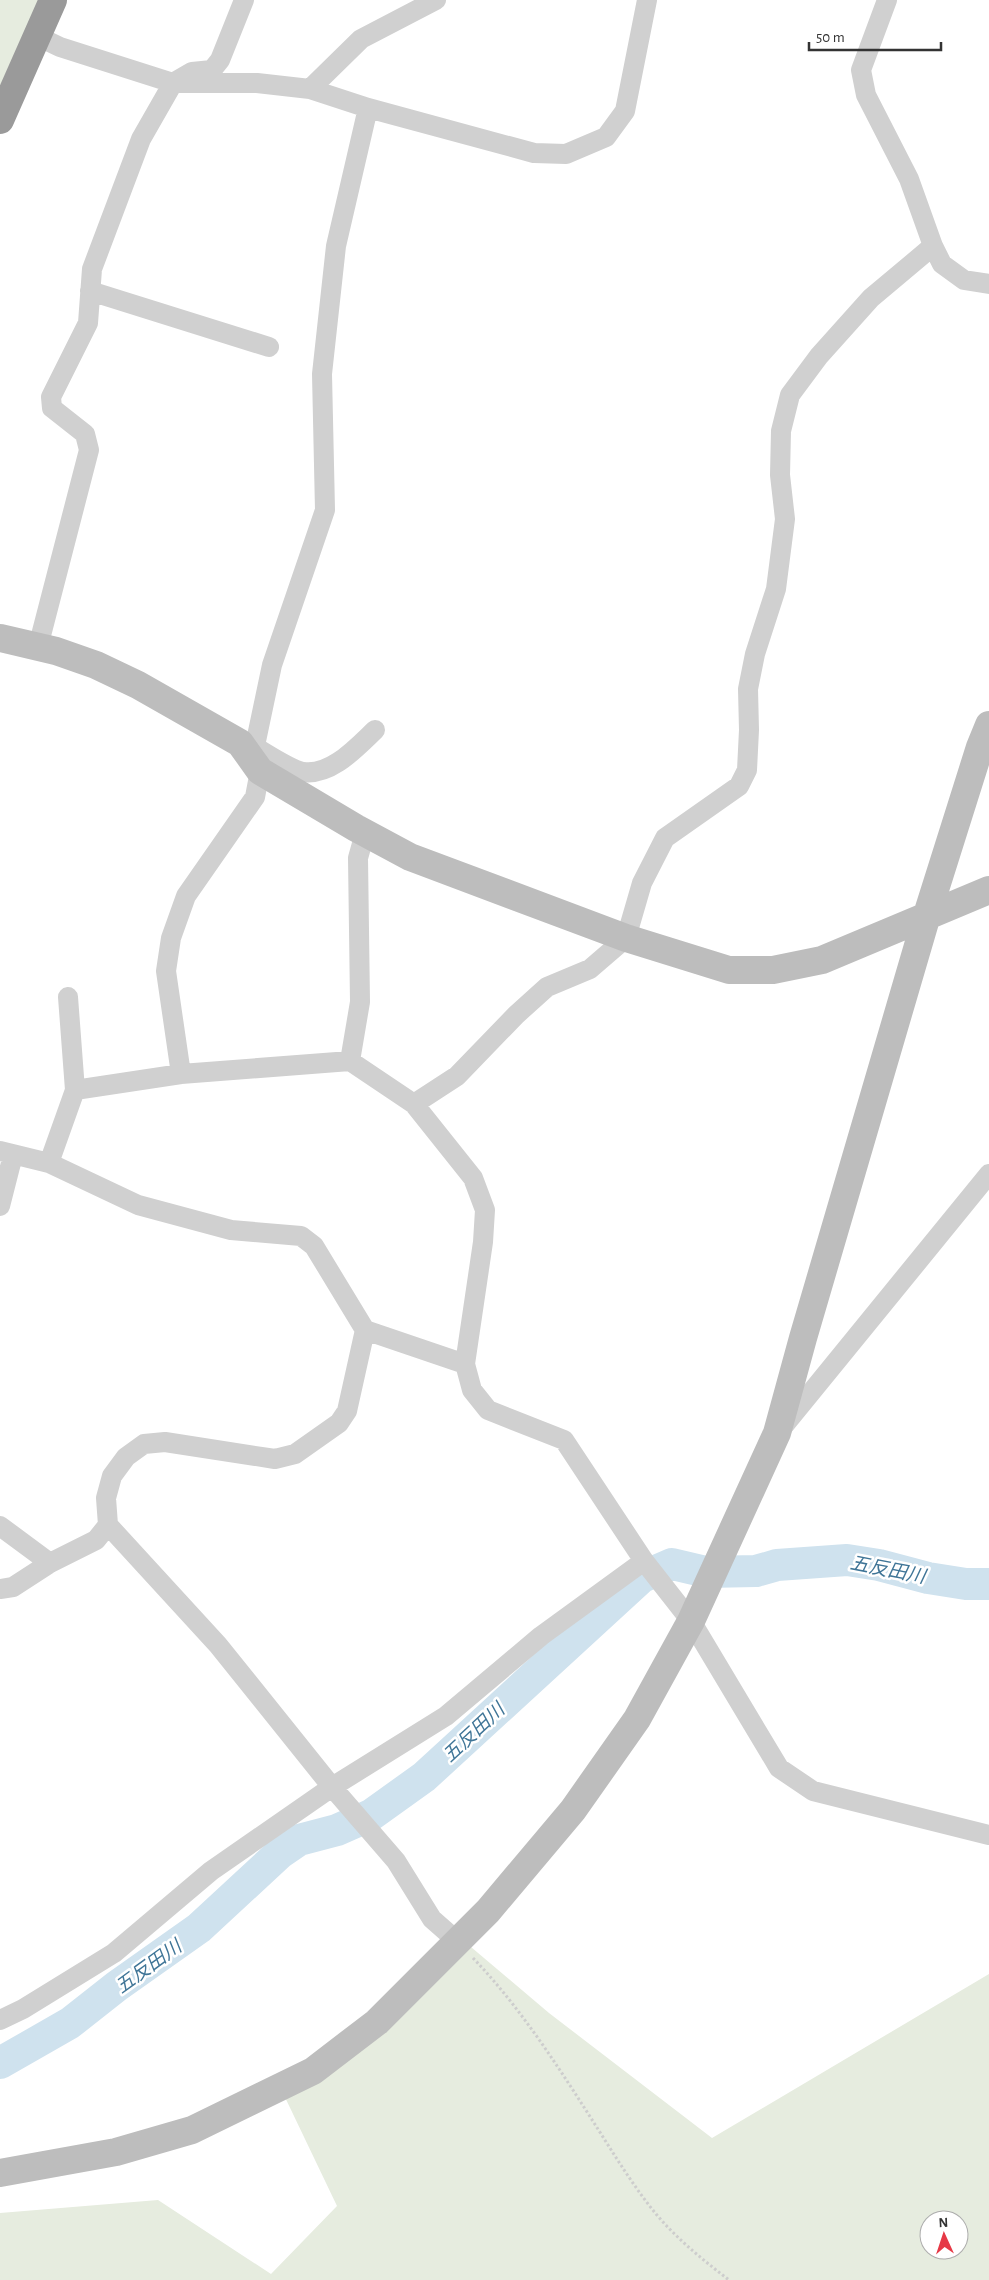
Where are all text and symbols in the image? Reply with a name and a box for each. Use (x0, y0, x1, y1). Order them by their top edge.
scale bar (809, 20, 942, 52)
text: 50 m (816, 30, 845, 45)
water label: 五反田川 (849, 1554, 929, 1587)
water label: 五反田川 (440, 1699, 510, 1766)
water label: 五反田川 (113, 1936, 187, 1997)
north arrow (919, 2210, 969, 2260)
text: N (938, 2216, 949, 2230)

